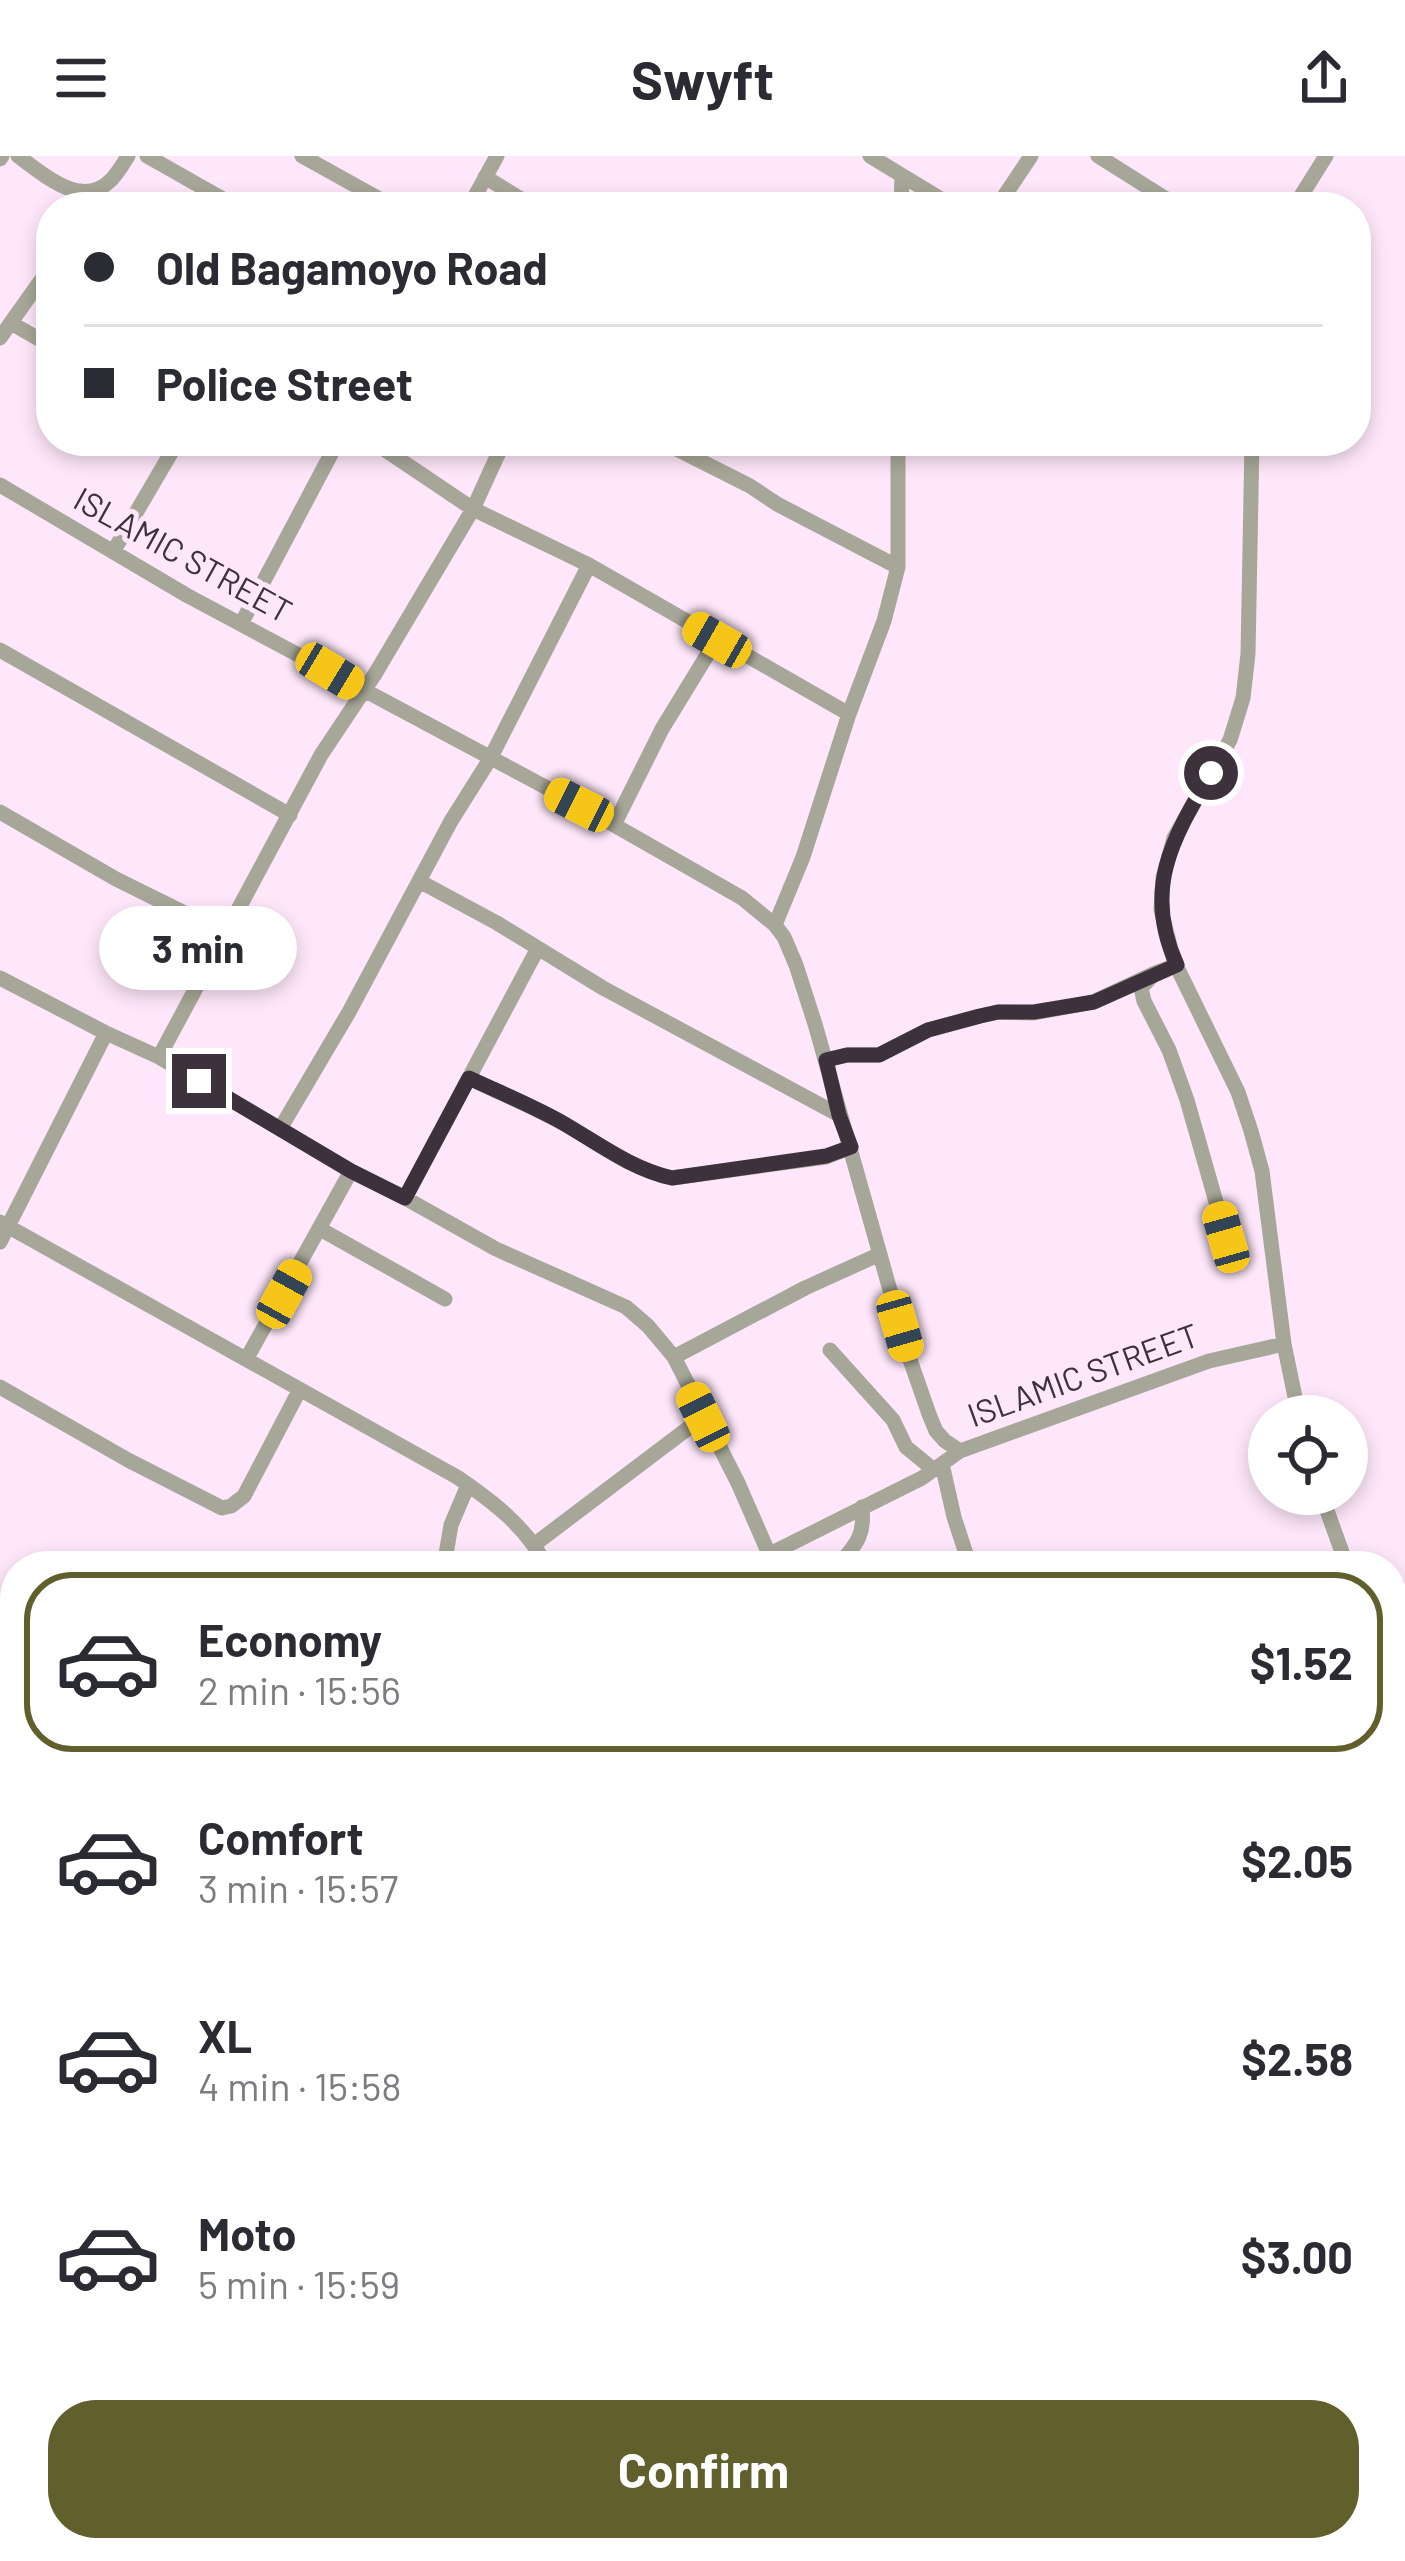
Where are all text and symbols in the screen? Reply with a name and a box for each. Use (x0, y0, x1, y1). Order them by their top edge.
icon: menu (48, 45, 114, 111)
icon: share (1291, 45, 1357, 111)
text: Swyft (631, 46, 774, 111)
text: Old Bagamoyo Road (156, 240, 548, 294)
text: Police Street (156, 356, 413, 410)
street label: ISLAMIC STREET (68, 478, 299, 631)
car (677, 606, 757, 674)
car (290, 637, 370, 705)
route start (1184, 746, 1238, 800)
car (539, 773, 619, 837)
callout: 3 min (100, 907, 298, 991)
text: 3 min (152, 924, 244, 971)
route end (172, 1054, 226, 1108)
car (1199, 1197, 1253, 1277)
car (251, 1254, 317, 1334)
car (873, 1286, 927, 1366)
street label: ISLAMIC STREET (962, 1314, 1204, 1434)
car (671, 1377, 735, 1457)
map controls (1248, 1395, 1368, 1515)
button: locate (1248, 1395, 1368, 1515)
icon: car (54, 1608, 162, 1716)
text: Economy (198, 1612, 382, 1666)
text: $1.52 (1250, 1635, 1353, 1689)
text: 2 min · 15:56 (198, 1666, 401, 1713)
icon: car (54, 1806, 162, 1914)
text: Comfort (198, 1810, 364, 1864)
text: $2.05 (1241, 1833, 1353, 1887)
text: 3 min · 15:57 (198, 1864, 398, 1911)
icon: car (54, 2004, 162, 2112)
text: XL (198, 2008, 252, 2062)
text: $2.58 (1241, 2031, 1353, 2085)
text: 4 min · 15:58 (198, 2062, 402, 2109)
icon: car (54, 2202, 162, 2310)
text: Moto (198, 2206, 296, 2260)
text: $3.00 (1241, 2229, 1353, 2283)
text: 5 min · 15:59 (198, 2260, 400, 2307)
button: Confirm (48, 2400, 1359, 2538)

